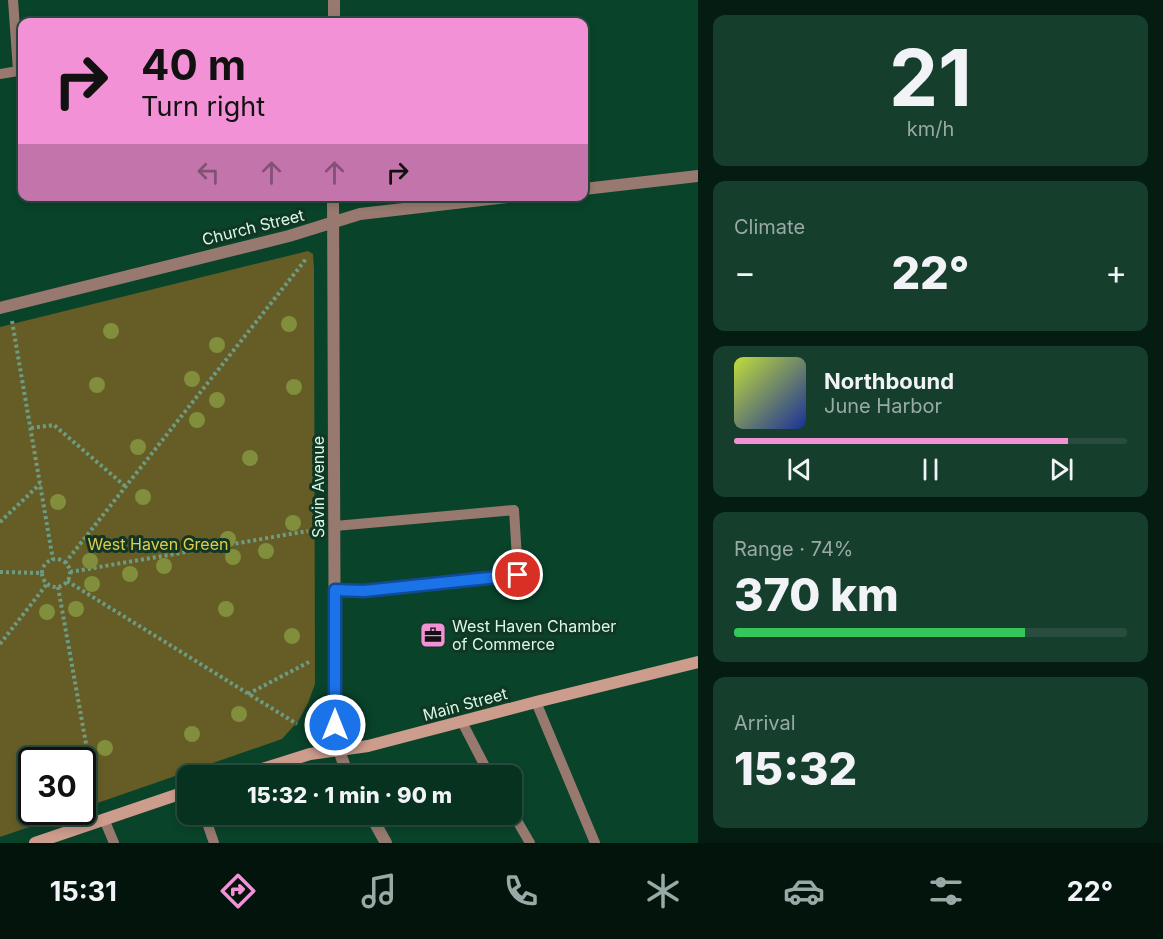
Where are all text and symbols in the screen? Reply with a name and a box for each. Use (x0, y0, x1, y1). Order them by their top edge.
text: 21 (889, 30, 972, 125)
text: 40 m (141, 39, 246, 90)
icon: right (42, 42, 120, 120)
text: Turn right (141, 90, 265, 123)
text: km/h (907, 117, 954, 141)
icon: left (192, 156, 225, 189)
icon: ahead (255, 156, 288, 189)
icon: ahead (318, 156, 351, 189)
icon: right (381, 156, 414, 189)
street label: Church Street (200, 205, 306, 249)
text: Climate (734, 215, 805, 239)
text: 22° (891, 245, 970, 300)
text: − (734, 252, 756, 292)
text: + (1105, 252, 1127, 292)
text: Northbound (824, 368, 954, 394)
text: June Harbor (824, 394, 942, 418)
street label: Savin Avenue (308, 436, 328, 538)
icon: previous (783, 453, 816, 486)
icon: pause (914, 453, 947, 486)
icon: next (1045, 453, 1078, 486)
park label: West Haven Green (88, 534, 228, 554)
text: Range · 74% (734, 537, 853, 561)
pin (492, 549, 543, 600)
icon: arrive (501, 558, 534, 591)
text: 370 km (734, 567, 899, 622)
place label: West Haven Chamber of Commerce (452, 616, 616, 654)
office icon: West Haven Chamber of Commerce (418, 620, 448, 650)
street label: Main Street (421, 683, 509, 725)
position arrow (303, 693, 367, 757)
text: Arrival (734, 711, 796, 735)
text: 15:32 (734, 741, 857, 796)
speed limit sign: 30 (18, 747, 96, 825)
text: 15:32 · 1 min · 90 m (247, 782, 452, 808)
icon: directions (217, 870, 259, 912)
icon: music (358, 870, 400, 912)
icon: phone (500, 870, 542, 912)
icon: climate (642, 870, 684, 912)
icon: car (783, 870, 825, 912)
icon: filters (925, 870, 967, 912)
text: 15:31 (50, 875, 117, 908)
text: 22° (1067, 875, 1113, 908)

